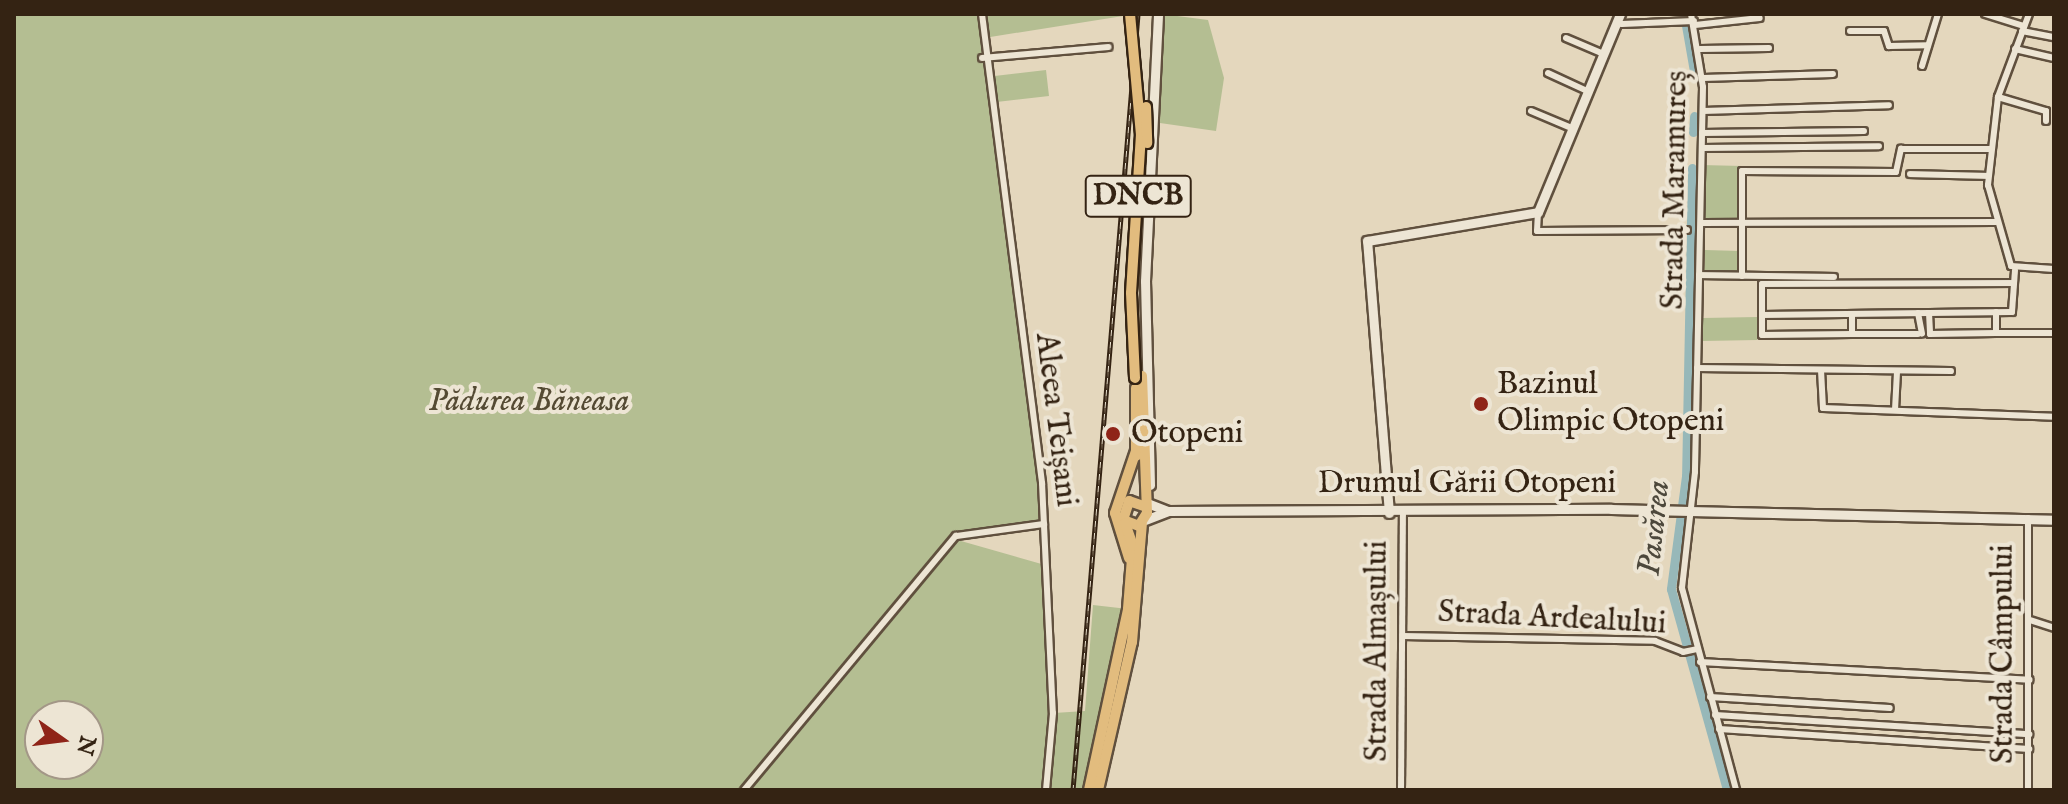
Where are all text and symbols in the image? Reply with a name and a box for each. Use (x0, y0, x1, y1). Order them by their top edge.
street label: Strada Maramureș (1655, 70, 1697, 310)
road number: DNCB (1084, 170, 1192, 222)
street label: Aleea Teișani (1025, 331, 1085, 509)
place label: Bazinul Olimpic Otopeni (1497, 367, 1724, 442)
park label: Pădurea Băneasa (428, 383, 630, 421)
marker: Bazinul Olimpic Otopeni (1472, 395, 1490, 413)
place label: Otopeni (1131, 415, 1243, 453)
marker: Otopeni (1102, 423, 1124, 445)
street label: Drumul Gării Otopeni (1318, 465, 1616, 503)
water label: Pasărea (1629, 478, 1679, 578)
street label: Strada Almașului (1359, 540, 1397, 762)
street label: Strada Câmpului (1985, 544, 2023, 764)
street label: Strada Ardealului (1437, 594, 1667, 644)
north arrow (24, 700, 104, 780)
text: N (69, 733, 101, 758)

